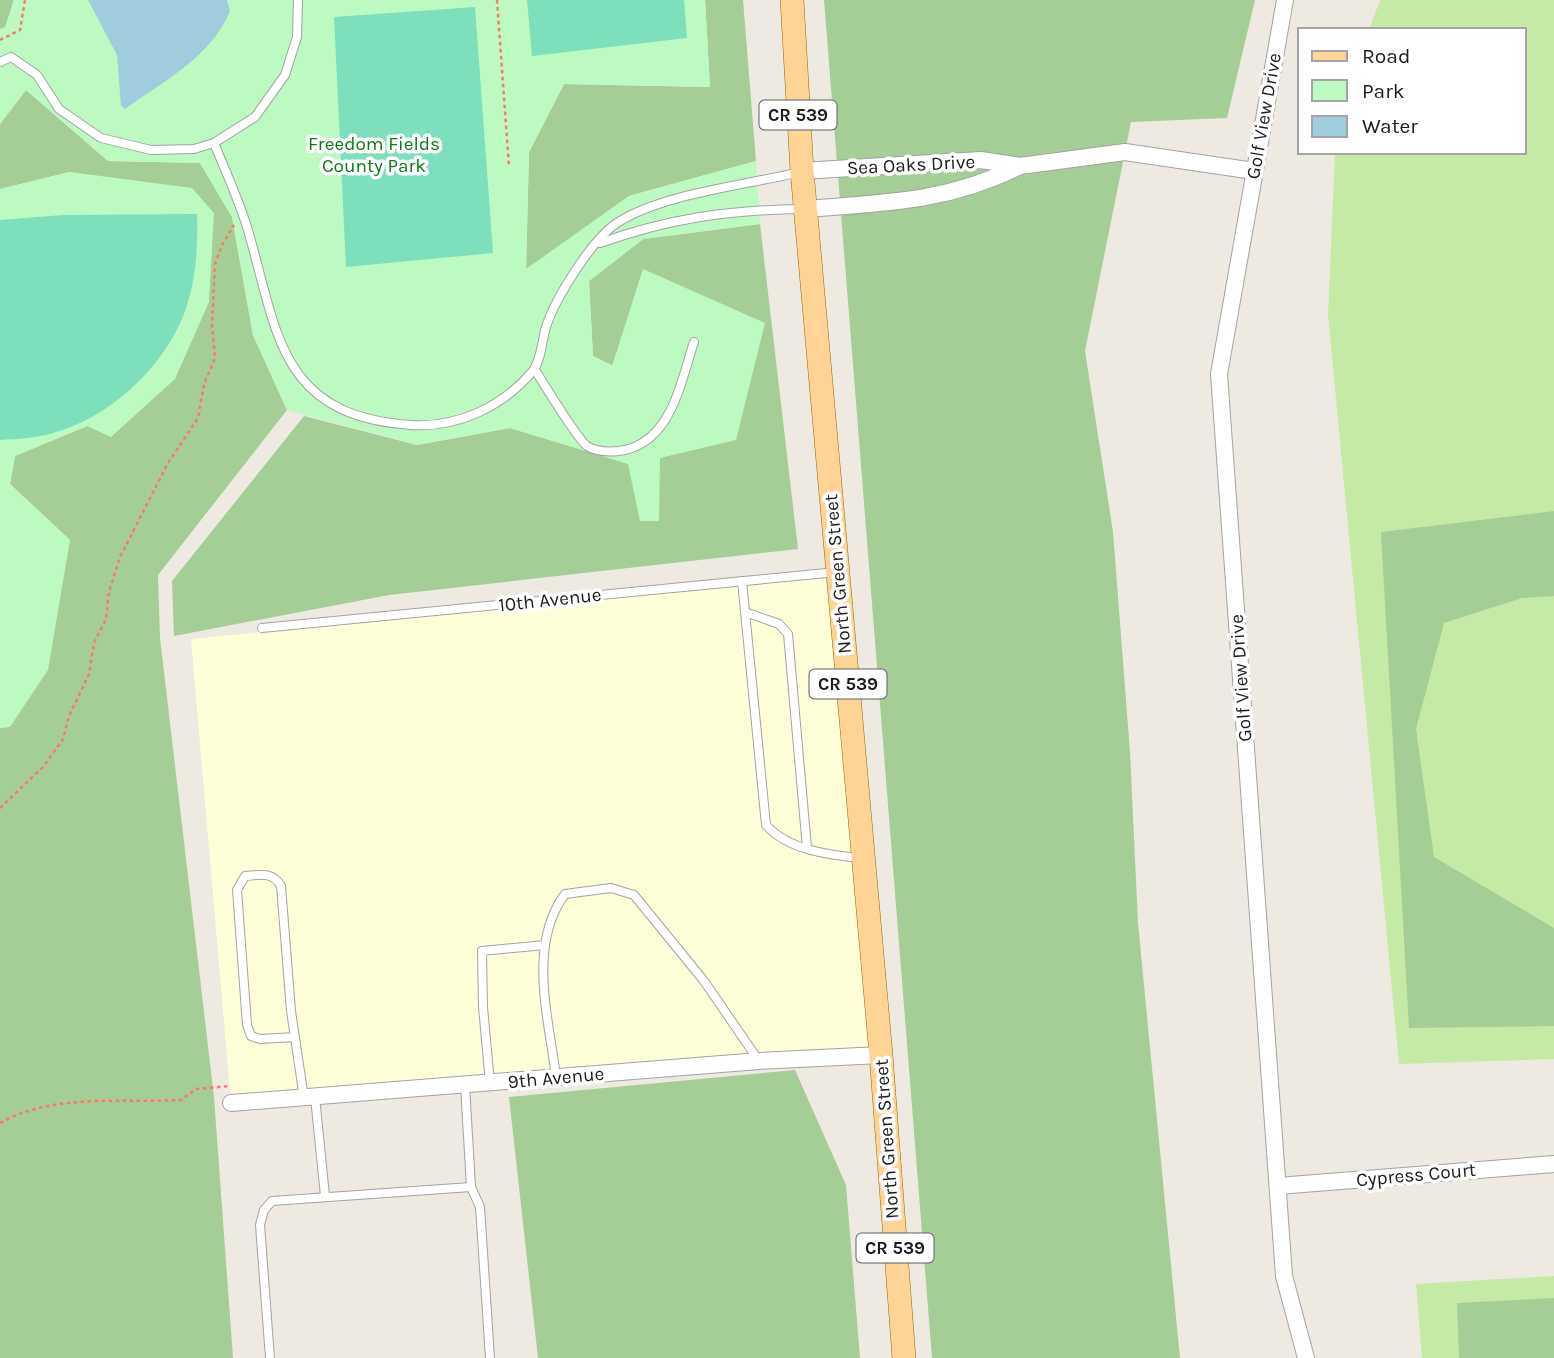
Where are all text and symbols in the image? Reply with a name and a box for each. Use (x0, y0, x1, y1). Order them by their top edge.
legend (1298, 28, 1526, 154)
text: Road (1362, 44, 1410, 68)
street label: Golf View Drive (1242, 51, 1286, 181)
text: Park (1362, 79, 1405, 103)
road number: CR 539 (760, 100, 836, 130)
text: Water (1362, 114, 1418, 138)
park label: Freedom Fields County Park (308, 133, 440, 177)
street label: Sea Oaks Drive (846, 151, 976, 179)
street label: North Green Street (820, 493, 856, 655)
street label: 10th Avenue (498, 584, 602, 616)
street label: Golf View Drive (1226, 614, 1256, 742)
road number: CR 539 (810, 670, 886, 698)
street label: North Green Street (870, 1058, 904, 1220)
street label: 9th Avenue (507, 1063, 605, 1093)
street label: Cypress Court (1355, 1159, 1477, 1191)
road number: CR 539 (856, 1233, 934, 1262)

